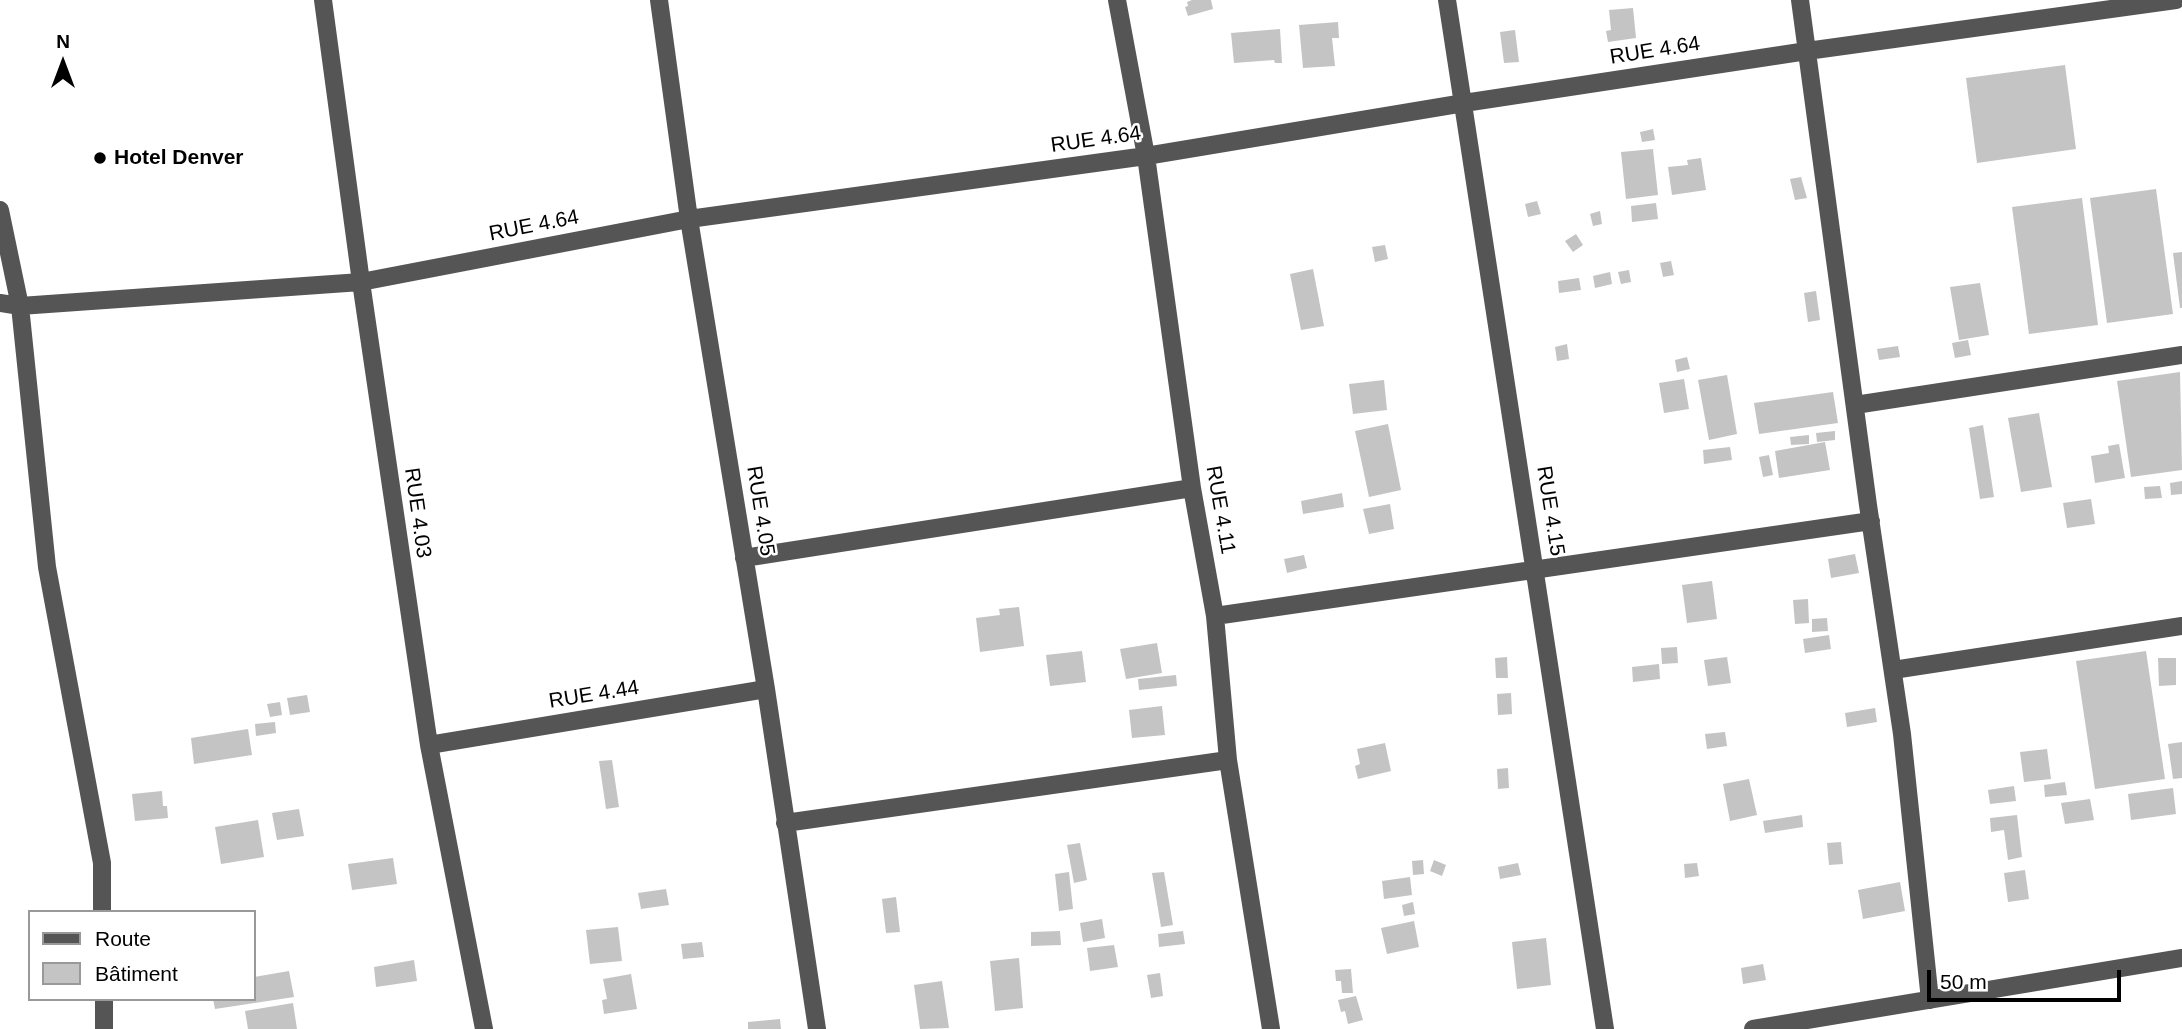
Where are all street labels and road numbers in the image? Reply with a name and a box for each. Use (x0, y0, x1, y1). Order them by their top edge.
street label: RUE 4.64 (1608, 31, 1702, 71)
street label: RUE 4.64 (1049, 121, 1143, 159)
street label: RUE 4.64 (487, 205, 581, 247)
street label: RUE 4.05 (740, 464, 780, 558)
street label: RUE 4.11 (1200, 464, 1240, 556)
street label: RUE 4.15 (1530, 464, 1570, 558)
street label: RUE 4.03 (398, 466, 436, 560)
street label: RUE 4.44 (547, 675, 641, 715)

